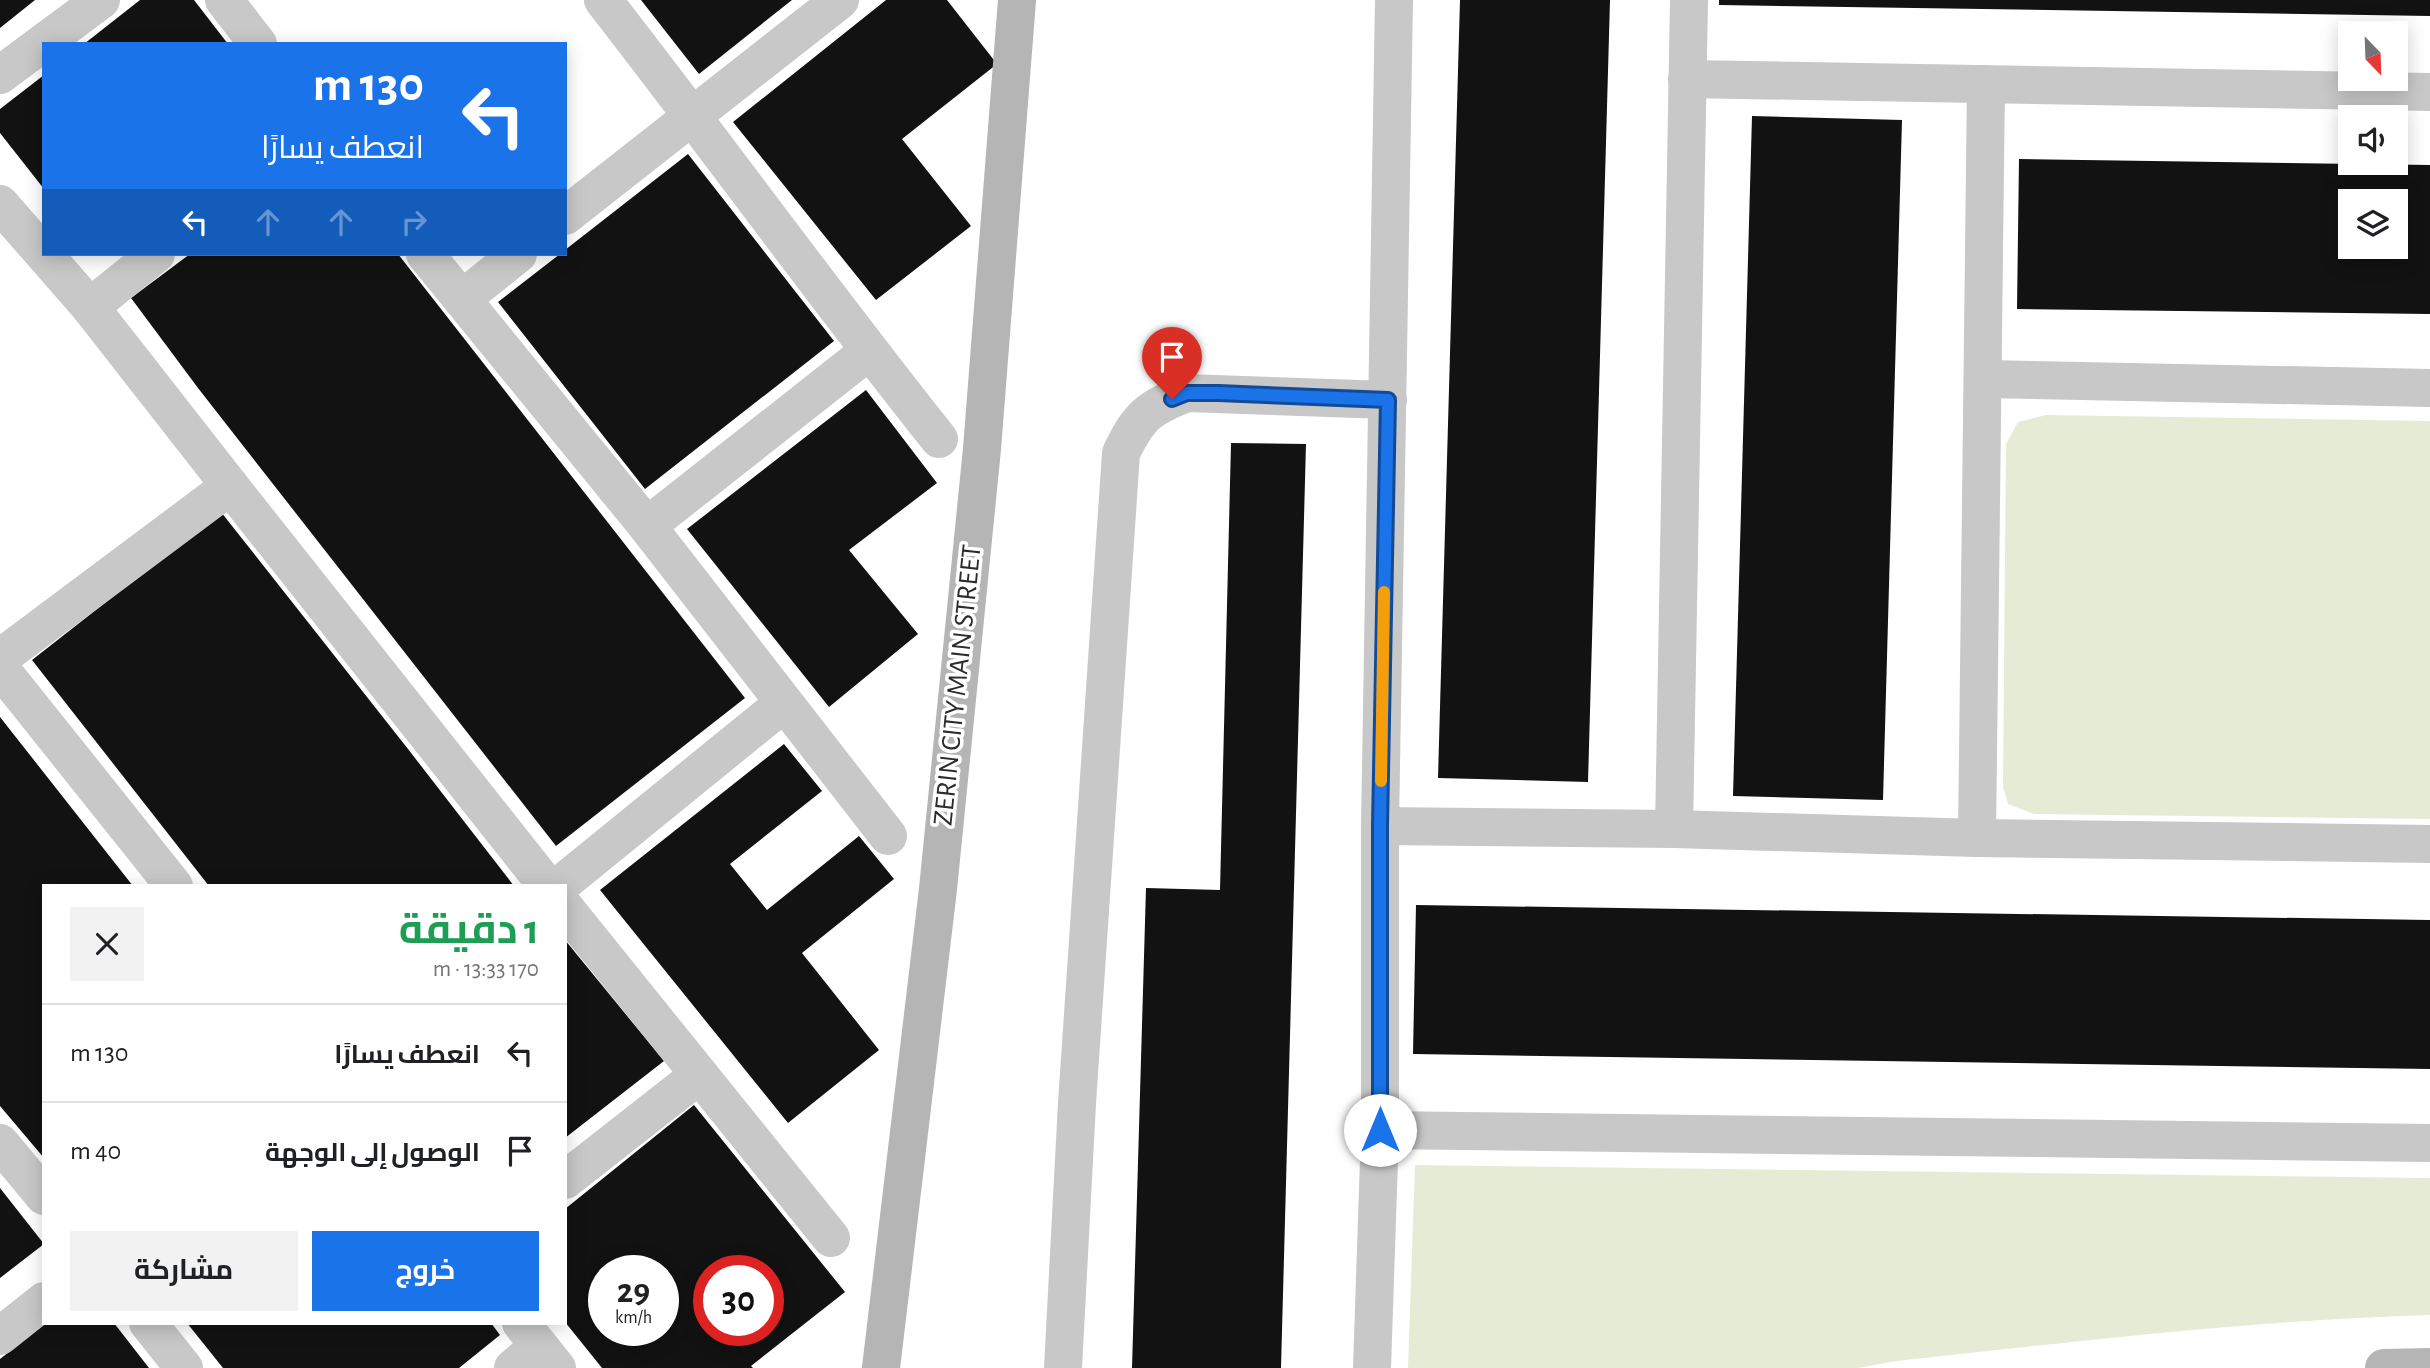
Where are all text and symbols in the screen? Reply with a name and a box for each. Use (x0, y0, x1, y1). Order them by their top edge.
north arrow (2338, 21, 2408, 91)
map controls (2338, 21, 2408, 259)
text: 130 m (313, 61, 424, 110)
icon: left (448, 70, 539, 161)
button: sound (2338, 105, 2408, 175)
text: انعطف يسارًا (261, 132, 424, 164)
button: layers (2338, 189, 2408, 259)
icon: left (176, 203, 214, 241)
icon: ahead (249, 203, 287, 241)
icon: ahead (322, 203, 360, 241)
icon: right (395, 203, 433, 241)
pin (1142, 327, 1202, 399)
icon: arrive (1153, 338, 1191, 376)
street label: ZERIN CITY MAIN STREET (929, 543, 987, 827)
button: close (70, 907, 144, 981)
text: 1 دقيقة (399, 909, 539, 951)
text: 170 m · 13:33 (433, 958, 539, 981)
icon: left (501, 1034, 539, 1072)
text: 130 m (70, 1040, 129, 1066)
text: انعطف يسارًا (334, 1042, 480, 1068)
position arrow (1343, 1093, 1417, 1167)
icon: arrive (501, 1132, 539, 1170)
text: 40 m (70, 1138, 121, 1164)
text: الوصول إلى الوجهة (265, 1140, 480, 1166)
button: مشاركة (70, 1231, 298, 1311)
button: خروج (312, 1231, 539, 1311)
speed limit sign: 30 (693, 1255, 784, 1346)
text: 29 (617, 1274, 650, 1309)
text: km/h (615, 1309, 652, 1327)

